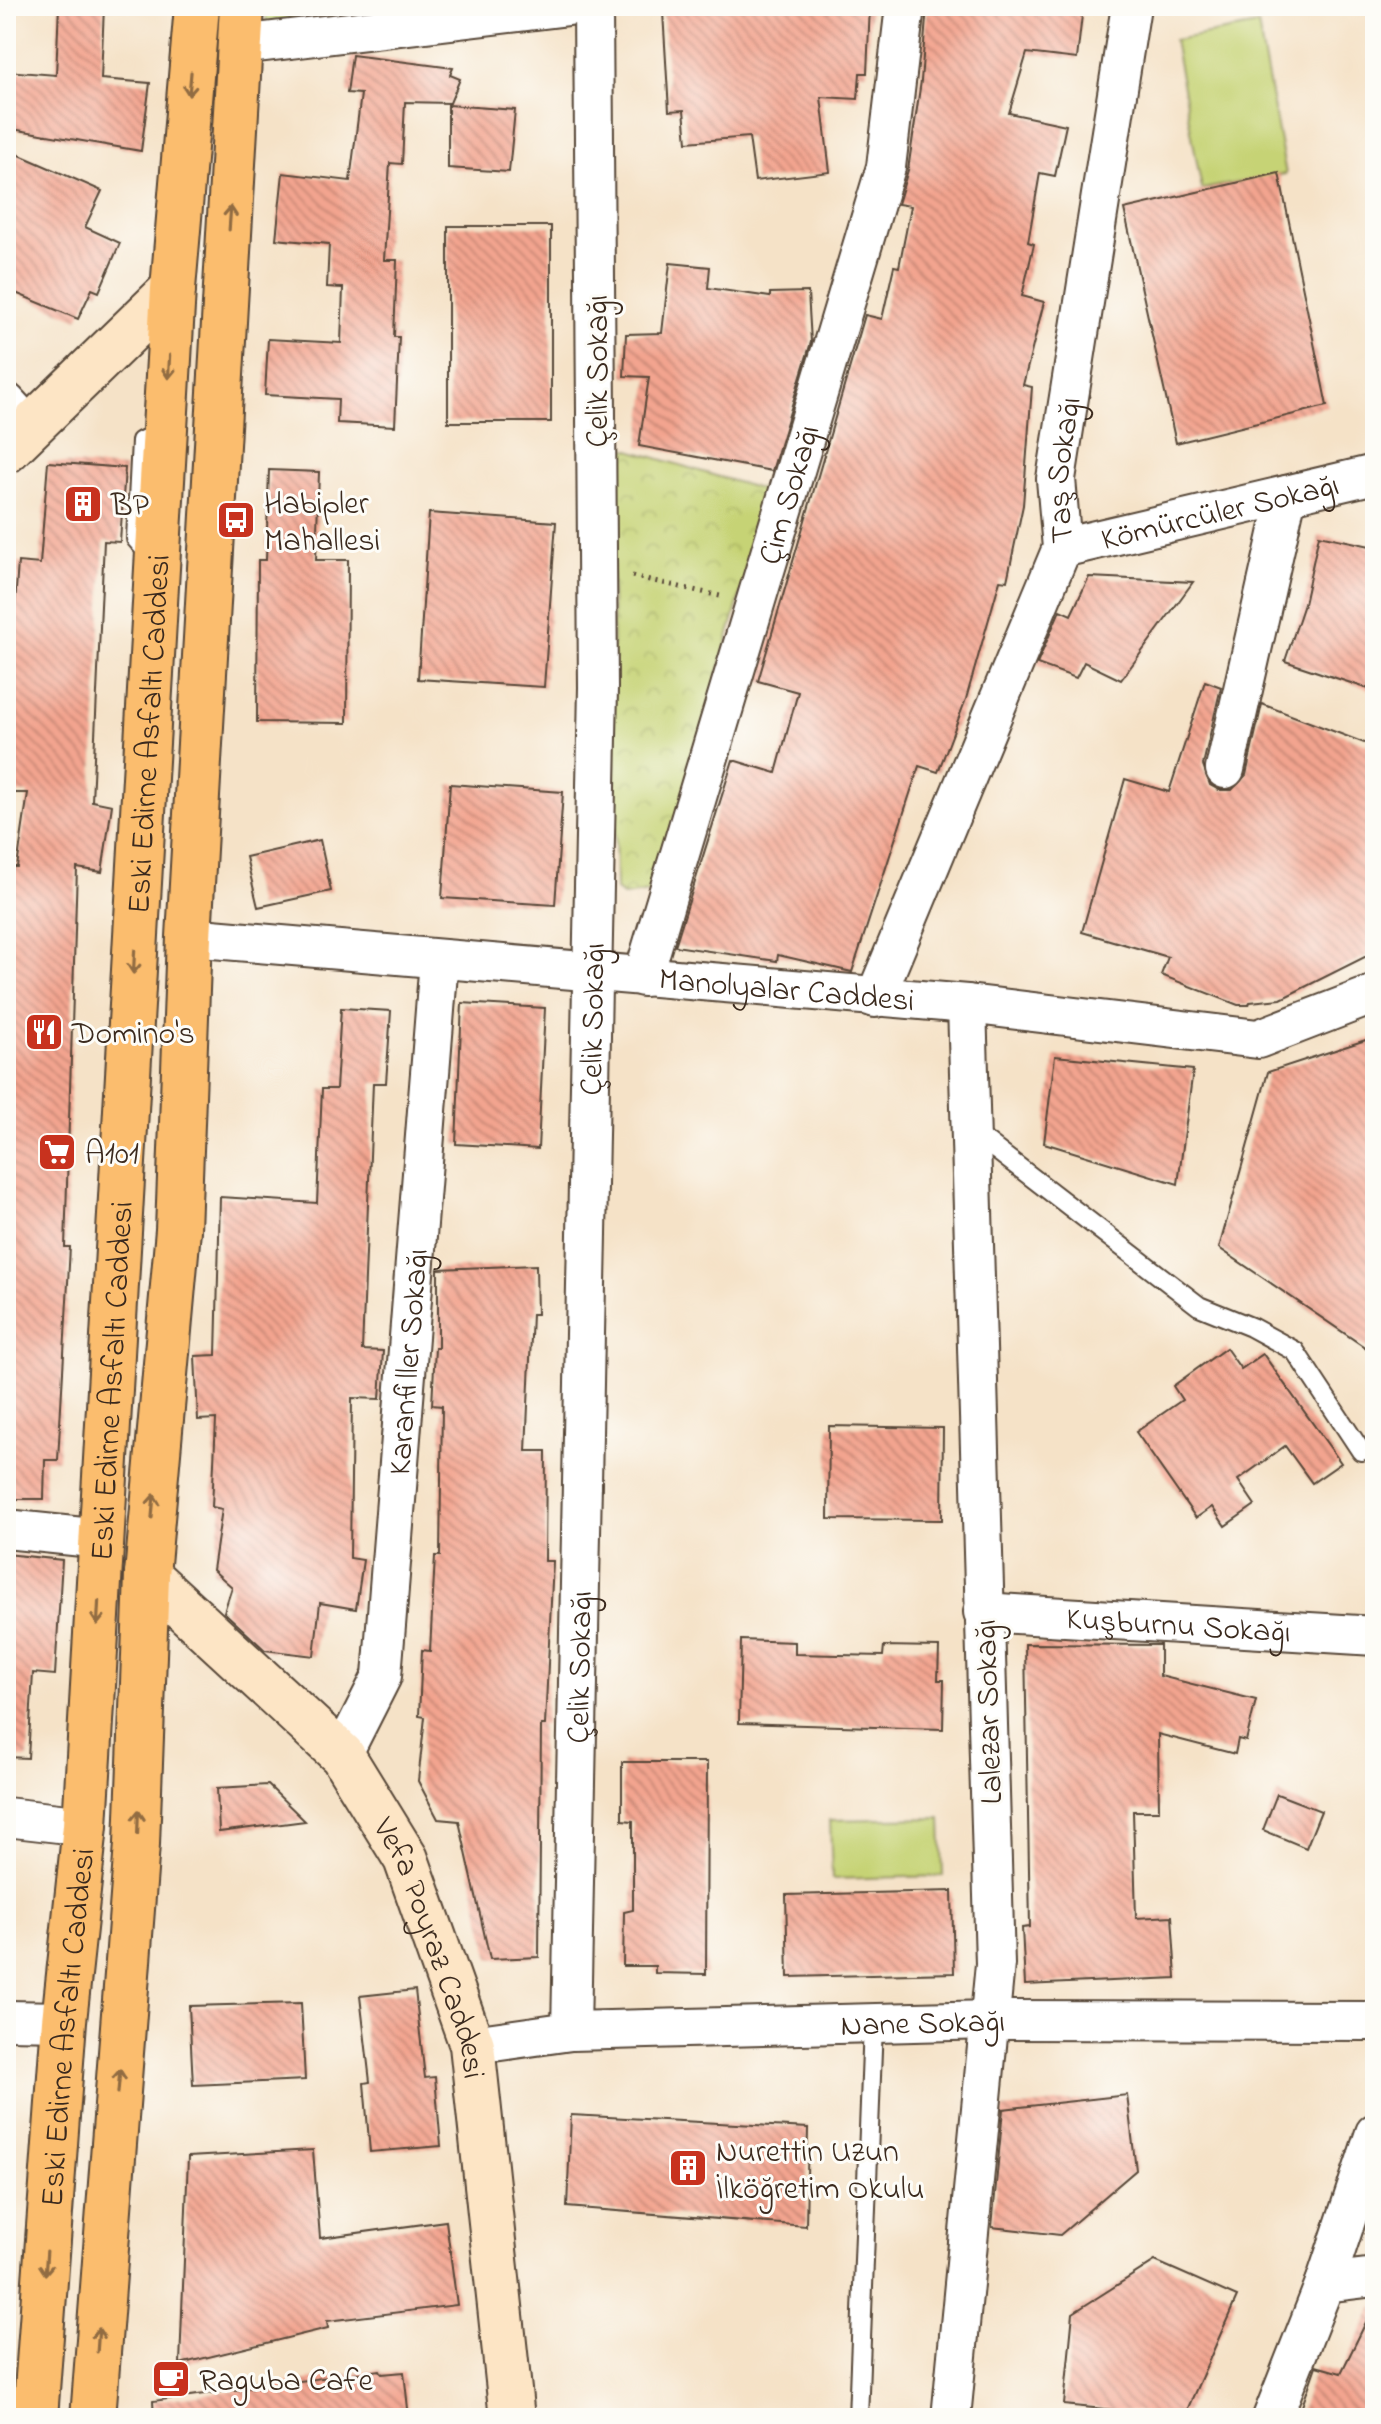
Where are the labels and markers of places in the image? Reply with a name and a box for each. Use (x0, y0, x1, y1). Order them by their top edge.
place label: Habipler Mahallesi (264, 482, 380, 566)
building icon: BP (62, 483, 104, 525)
place label: BP (110, 484, 150, 531)
bus stop icon: Habipler Mahallesi (215, 499, 257, 541)
restaurant icon: Domino's (23, 1011, 65, 1053)
place label: Domino's (71, 1012, 195, 1059)
supermarket icon: A101 (36, 1131, 78, 1173)
place label: A101 (85, 1132, 139, 1179)
place label: Nurettin Uzun İlköğretim Okulu (716, 2130, 924, 2215)
building icon: Nurettin Uzun İlköğretim Okulu (667, 2147, 709, 2189)
cafe icon: Raguba Cafe (150, 2358, 192, 2400)
place label: Raguba Cafe (199, 2359, 373, 2406)

